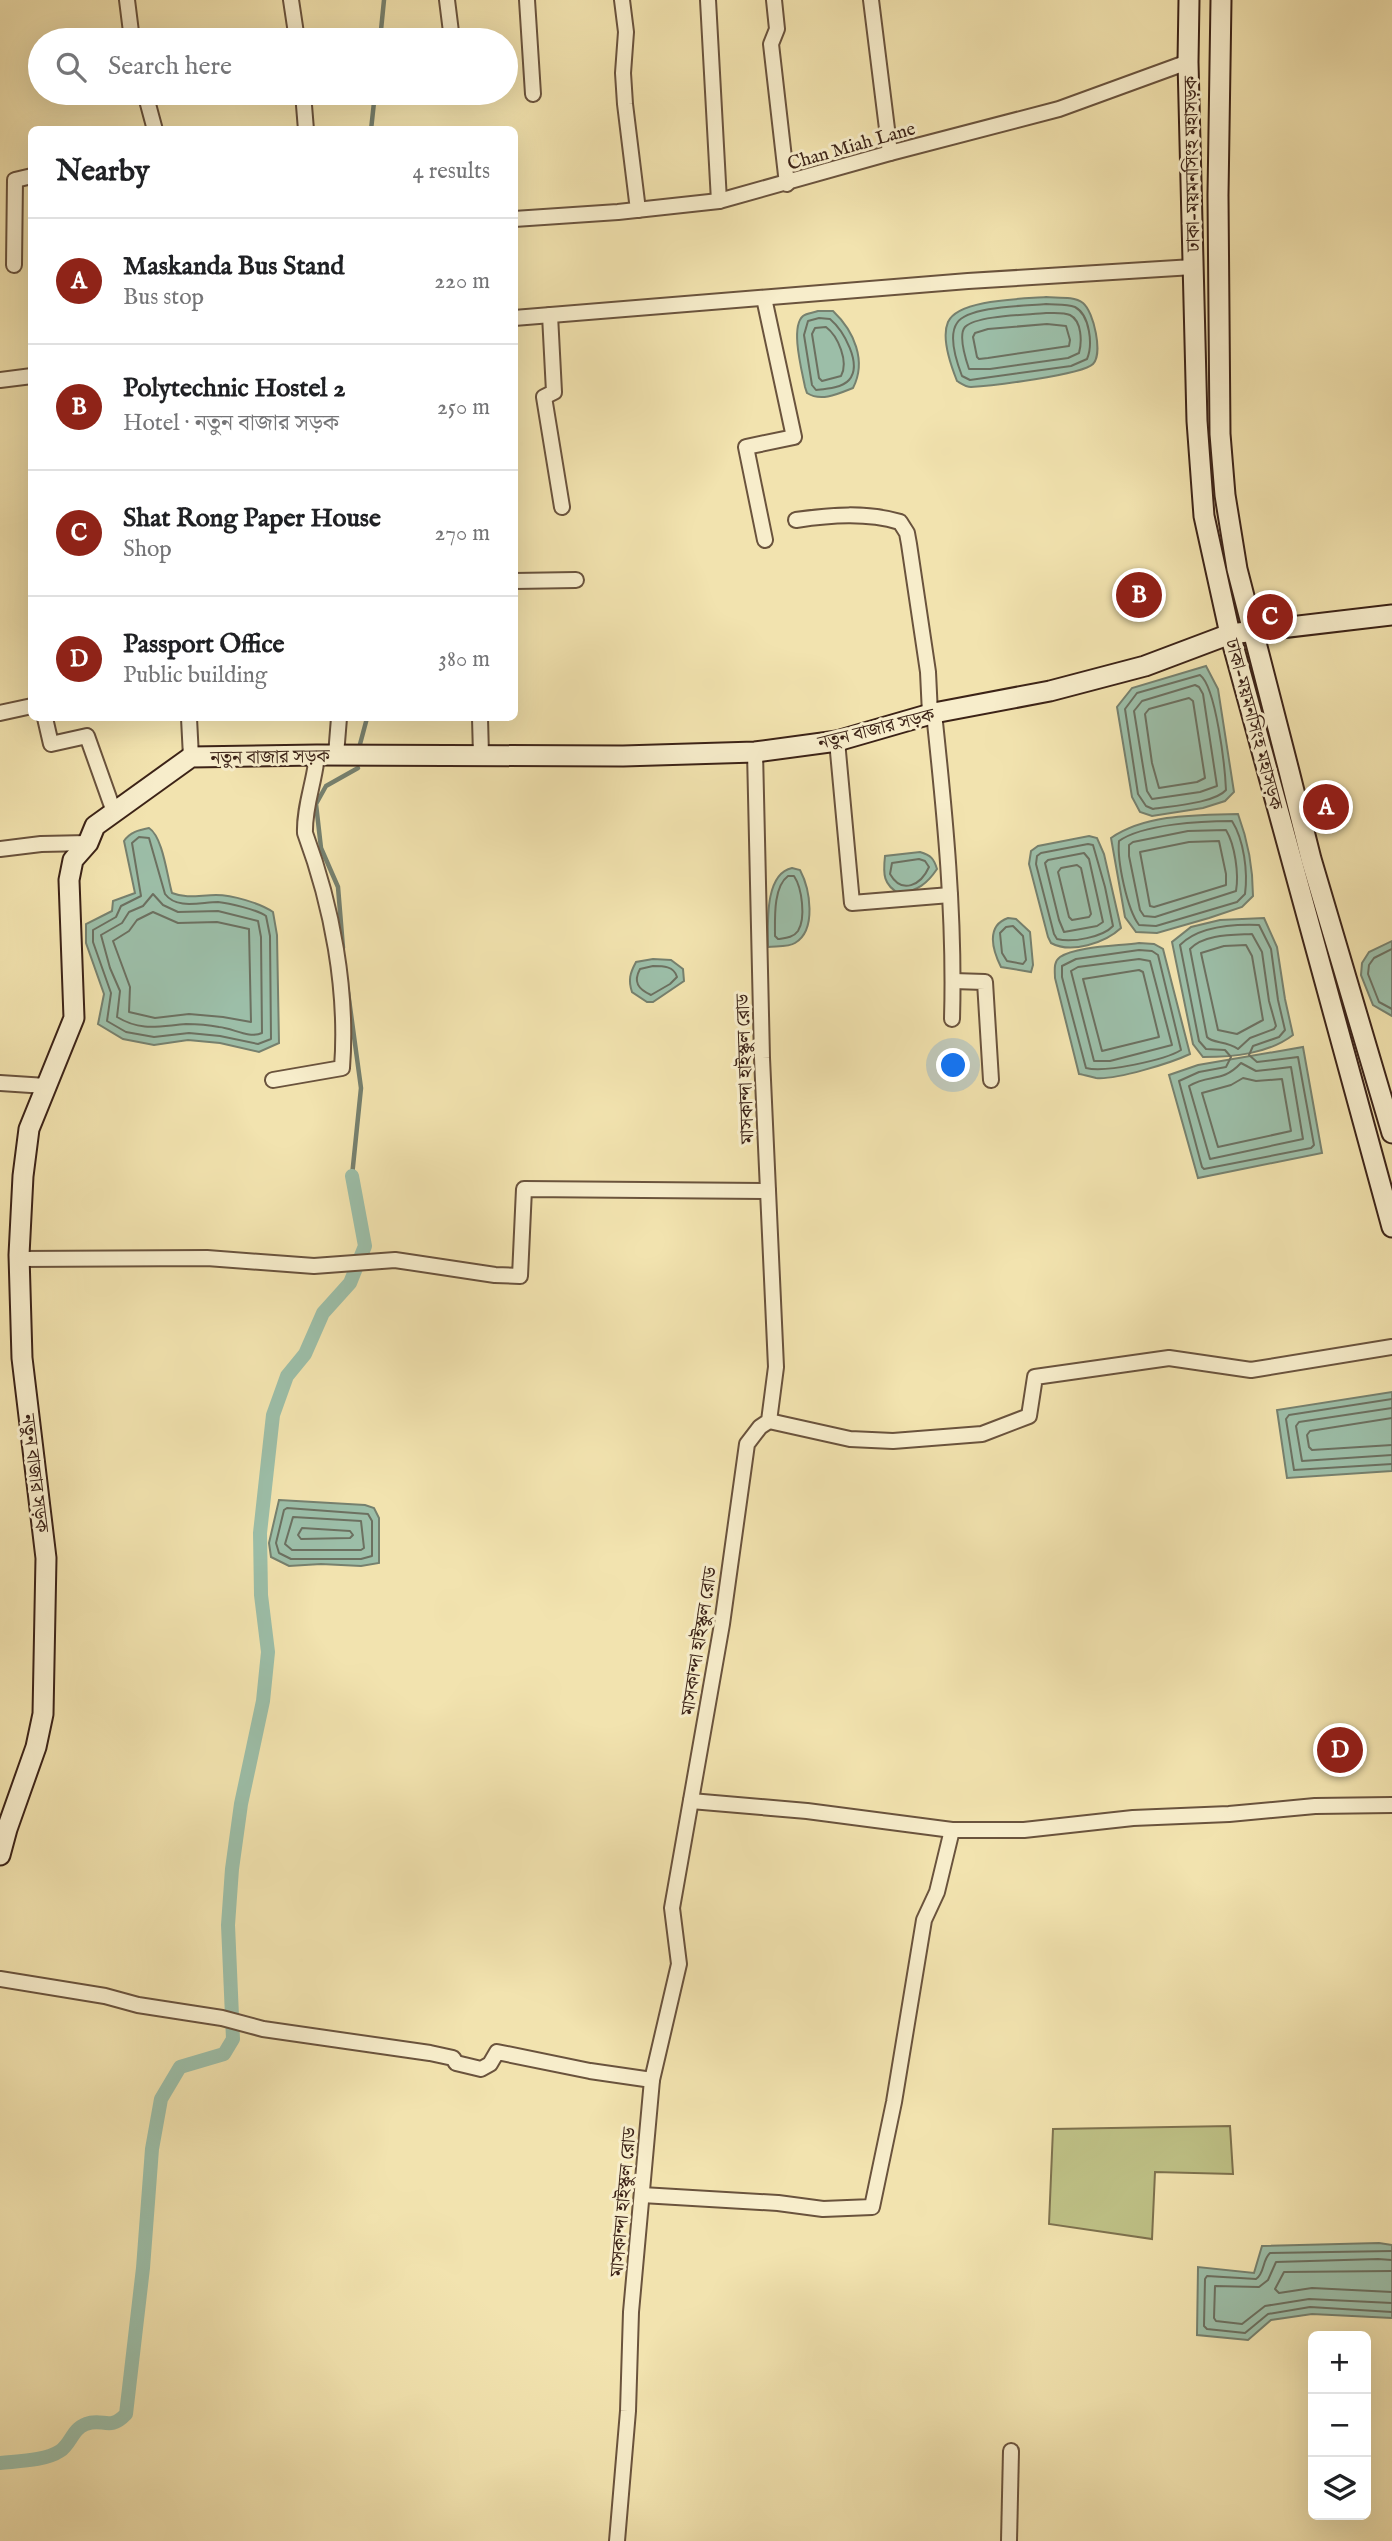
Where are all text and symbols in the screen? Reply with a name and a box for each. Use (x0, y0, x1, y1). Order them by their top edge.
search box (28, 28, 518, 105)
icon: search (52, 48, 90, 86)
text: Search here (108, 50, 232, 83)
street label: ঢাকা-ময়মনসিংহ মহাসড়ক (1178, 75, 1207, 253)
street label: Chan Miah Lane (785, 117, 919, 177)
text: Nearby (56, 153, 149, 191)
text: 4 results (412, 157, 490, 186)
text: Maskanda Bus Stand (123, 250, 344, 283)
text: A (71, 267, 87, 296)
text: 220 m (434, 267, 490, 296)
text: Bus stop (123, 283, 204, 312)
text: Polytechnic Hostel 2 (123, 372, 345, 405)
text: B (71, 393, 87, 422)
text: 250 m (437, 393, 490, 422)
text: Hotel · নতুন বাজার সড়ক (123, 409, 339, 438)
text: Shat Rong Paper House (123, 502, 381, 535)
text: C (71, 519, 87, 548)
text: 270 m (435, 519, 490, 548)
text: Shop (123, 535, 172, 564)
pin: B (1116, 569, 1162, 621)
pin: C (1247, 591, 1293, 643)
text: Passport Office (123, 628, 285, 661)
street label: ঢাকা-ময়মনসিংহ মহাসড়ক (1218, 635, 1289, 813)
text: D (70, 645, 88, 674)
text: 380 m (438, 645, 490, 674)
text: Public building (123, 661, 267, 690)
street label: নতুন বাজার সড়ক (815, 704, 938, 756)
street label: নতুন বাজার সড়ক (209, 745, 331, 771)
pin: A (1303, 781, 1349, 833)
street label: মাসকান্দা হাইস্কুল রোড (730, 992, 761, 1145)
your location (936, 1048, 970, 1082)
street label: নতুন বাজার সড়ক (15, 1412, 53, 1535)
street label: মাসকান্দা হাইস্কুল রোড (675, 1564, 724, 1718)
pin: D (1317, 1724, 1363, 1776)
street label: মাসকান্দা হাইস্কুল রোড (604, 2125, 643, 2279)
map controls (1308, 2331, 1371, 2520)
button: + (1308, 2331, 1371, 2394)
button: − (1308, 2394, 1371, 2457)
button: layers (1308, 2457, 1371, 2520)

